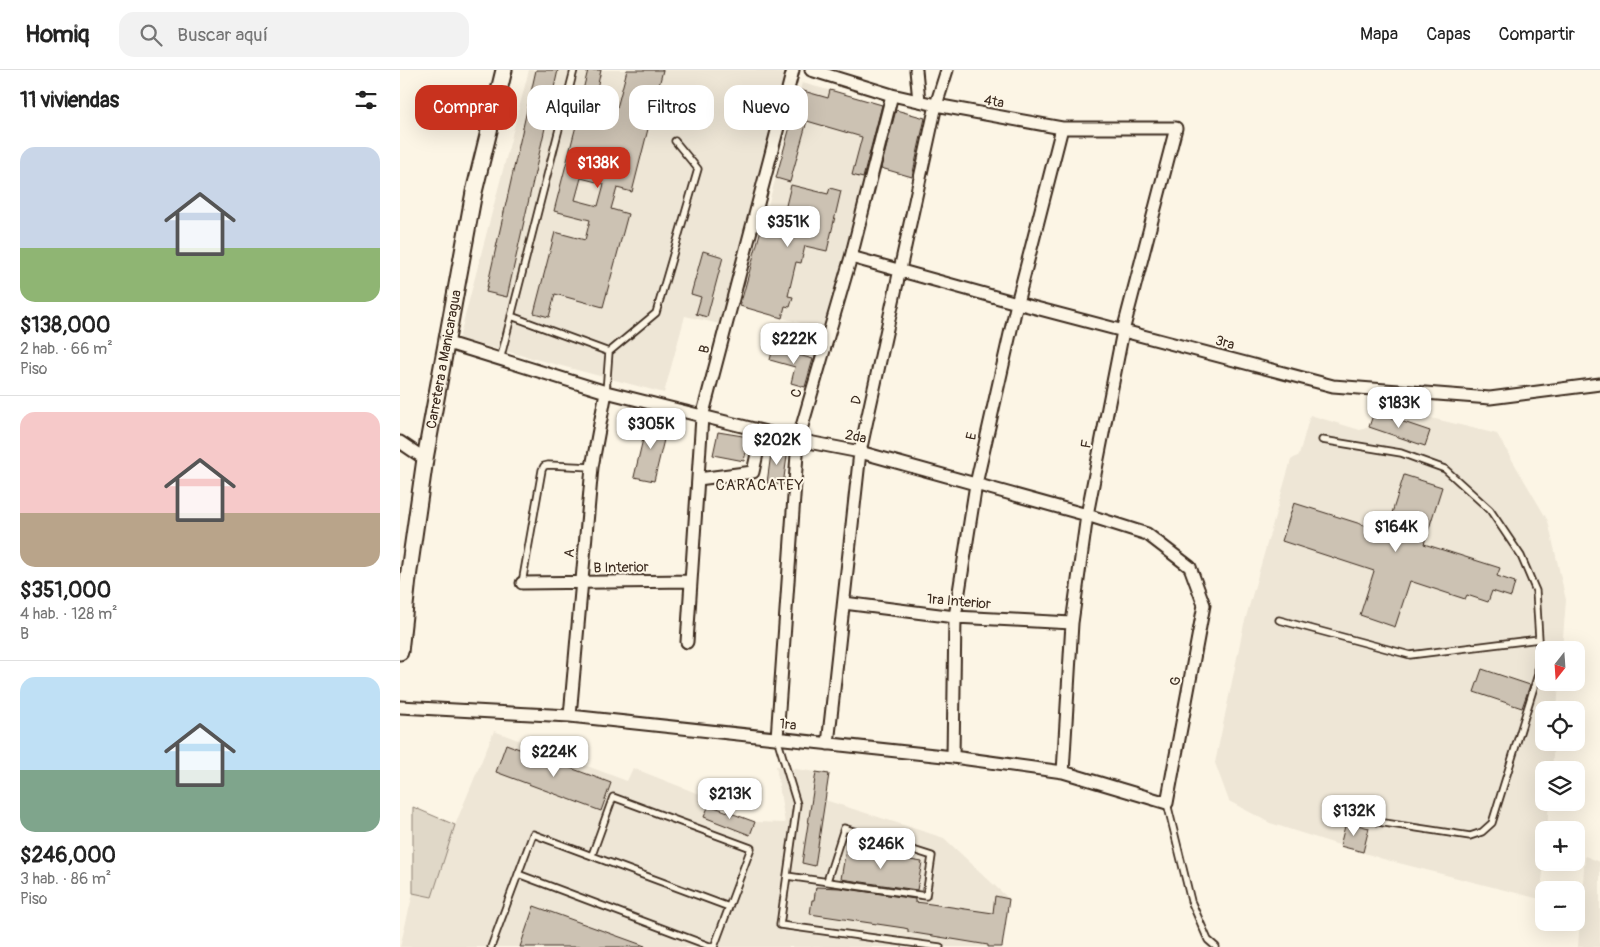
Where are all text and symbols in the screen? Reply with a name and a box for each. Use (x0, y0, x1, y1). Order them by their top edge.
search box (119, 12, 469, 57)
text: Homiq (25, 20, 89, 49)
icon: search (137, 21, 165, 49)
text: Buscar aquí (177, 23, 268, 47)
text: Mapa (1360, 23, 1398, 46)
text: Capas (1426, 23, 1471, 46)
text: Compartir (1499, 23, 1575, 46)
chip: Comprar (415, 85, 517, 130)
chip: Alquilar (527, 85, 619, 130)
chip: Filtros (629, 85, 714, 130)
chip: Nuevo (724, 85, 808, 130)
icon: filters (352, 86, 380, 114)
text: 11 viviendas (20, 87, 119, 114)
street label: 4ta (982, 91, 1005, 112)
pin: $138K (563, 146, 633, 189)
text: $138K (577, 153, 619, 173)
icon: home (155, 179, 245, 269)
pin: $351K (753, 206, 823, 248)
text: $351K (767, 212, 809, 232)
street label: Carretera a Manicaragua (423, 289, 465, 430)
text: $138,000 (20, 312, 110, 339)
pin: $222K (759, 322, 829, 365)
text: $222K (771, 329, 817, 349)
street label: 3ra (1213, 332, 1236, 353)
text: 2 hab. · 66 m² (20, 339, 113, 359)
street label: B (695, 343, 714, 355)
text: Piso (20, 359, 47, 379)
street label: C (787, 386, 806, 400)
pin: $183K (1364, 386, 1434, 429)
text: $183K (1378, 393, 1420, 413)
street label: D (847, 394, 866, 406)
pin: $305K (616, 408, 686, 450)
text: $305K (628, 414, 674, 434)
pin: $202K (742, 424, 812, 466)
street label: 2da (844, 426, 868, 447)
text: $202K (753, 430, 801, 450)
street label: E (962, 431, 981, 442)
street label: F (1077, 438, 1096, 450)
icon: home (155, 445, 245, 535)
district label: CARACATEY (715, 476, 805, 495)
pin: $164K (1361, 510, 1431, 553)
text: $164K (1374, 517, 1418, 537)
street label: A (561, 548, 578, 558)
street label: B Interior (593, 559, 649, 576)
text: $351,000 (20, 577, 111, 604)
street label: 1ra Interior (926, 590, 992, 613)
text: 4 hab. · 128 m² (20, 604, 118, 624)
text: B (20, 624, 29, 644)
north arrow (1535, 641, 1585, 691)
map controls (1535, 641, 1585, 931)
street label: G (1166, 675, 1185, 687)
button: locate (1535, 701, 1585, 751)
icon: home (155, 710, 245, 800)
street label: 1ra (779, 715, 797, 734)
pin: $224K (519, 736, 589, 778)
text: $224K (531, 742, 577, 762)
button: layers (1535, 761, 1585, 811)
pin: $213K (695, 778, 765, 820)
text: $213K (709, 784, 751, 804)
pin: $132K (1319, 794, 1389, 837)
text: $132K (1333, 801, 1375, 821)
button: + (1535, 821, 1585, 871)
pin: $246K (846, 828, 916, 870)
text: $246K (858, 834, 904, 854)
text: $246,000 (20, 842, 116, 869)
text: 3 hab. · 86 m² (20, 869, 111, 889)
button: − (1535, 881, 1585, 931)
text: Piso (20, 889, 47, 909)

